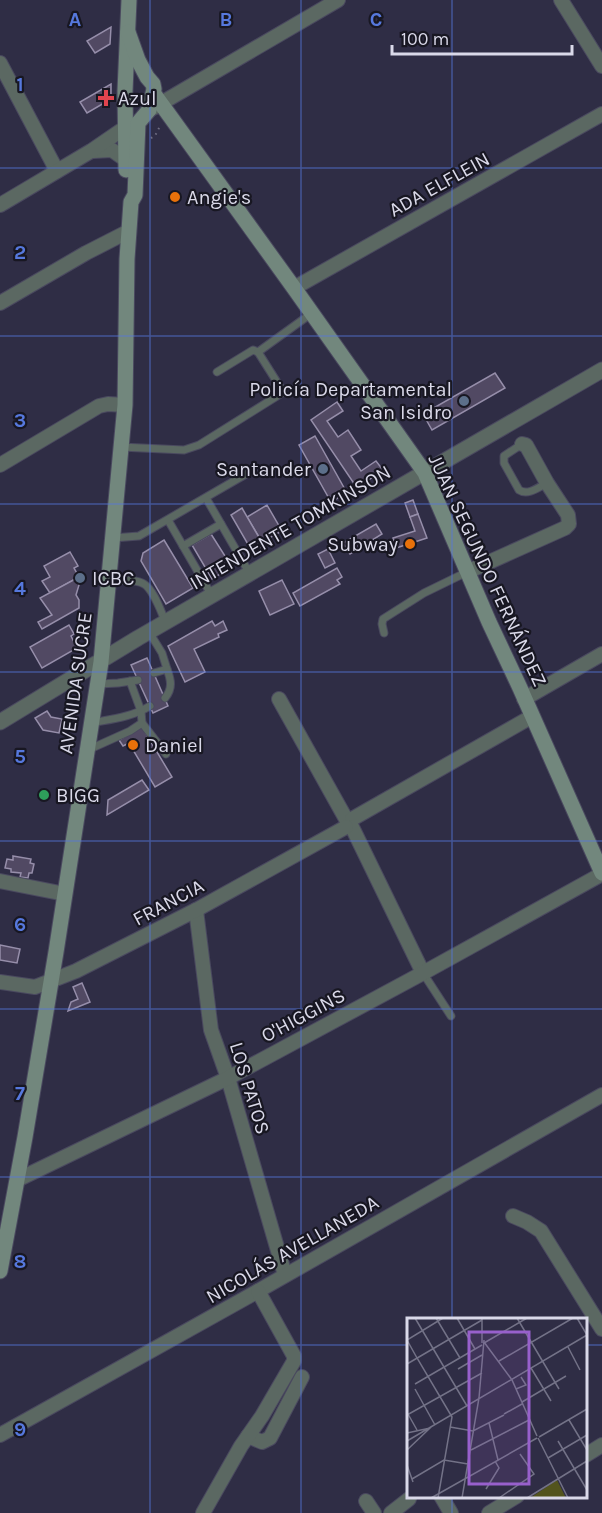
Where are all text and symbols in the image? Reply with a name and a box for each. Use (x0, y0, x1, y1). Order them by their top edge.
text: A (69, 8, 82, 31)
text: B (220, 8, 232, 31)
text: C (370, 8, 382, 31)
scale bar (392, 18, 572, 56)
text: 100 m (401, 28, 449, 50)
text: 1 (16, 73, 24, 96)
place label: Azul (118, 87, 157, 110)
marker: Azul (99, 91, 113, 105)
street label: ADA ELFLEIN (385, 147, 494, 222)
place label: Angie's (187, 186, 251, 209)
marker: Angie's (168, 190, 182, 204)
text: 2 (14, 241, 26, 264)
place label: Policía Departamental San Isidro (249, 378, 452, 424)
marker: Policía Departamental San Isidro (457, 394, 471, 408)
text: 3 (14, 409, 26, 432)
street label: JUAN SEGUNDO FERNÁNDEZ (423, 450, 553, 690)
place label: Santander (216, 458, 312, 481)
street label: INTENDENTE TOMKINSON (186, 460, 395, 594)
marker: Santander (316, 462, 330, 476)
place label: Subway (327, 533, 398, 556)
marker: Subway (403, 537, 417, 551)
place label: ICBC (92, 567, 135, 590)
marker: ICBC (73, 571, 87, 585)
text: 4 (14, 577, 26, 600)
street label: AVENIDA SUCRE (54, 611, 97, 755)
place label: Daniel (145, 734, 203, 757)
marker: Daniel (126, 738, 140, 752)
text: 5 (14, 745, 26, 768)
place label: BIGG (56, 784, 100, 807)
marker: BIGG (37, 788, 51, 802)
street label: FRANCIA (129, 874, 208, 931)
text: 6 (14, 913, 26, 936)
street label: O'HIGGINS (257, 984, 349, 1047)
street label: LOS PATOS (225, 1039, 274, 1137)
text: 7 (15, 1082, 25, 1105)
street label: NICOLÁS AVELLANEDA (201, 1190, 383, 1308)
text: 8 (14, 1250, 26, 1273)
inset map (407, 1318, 587, 1498)
text: 9 (14, 1418, 26, 1441)

